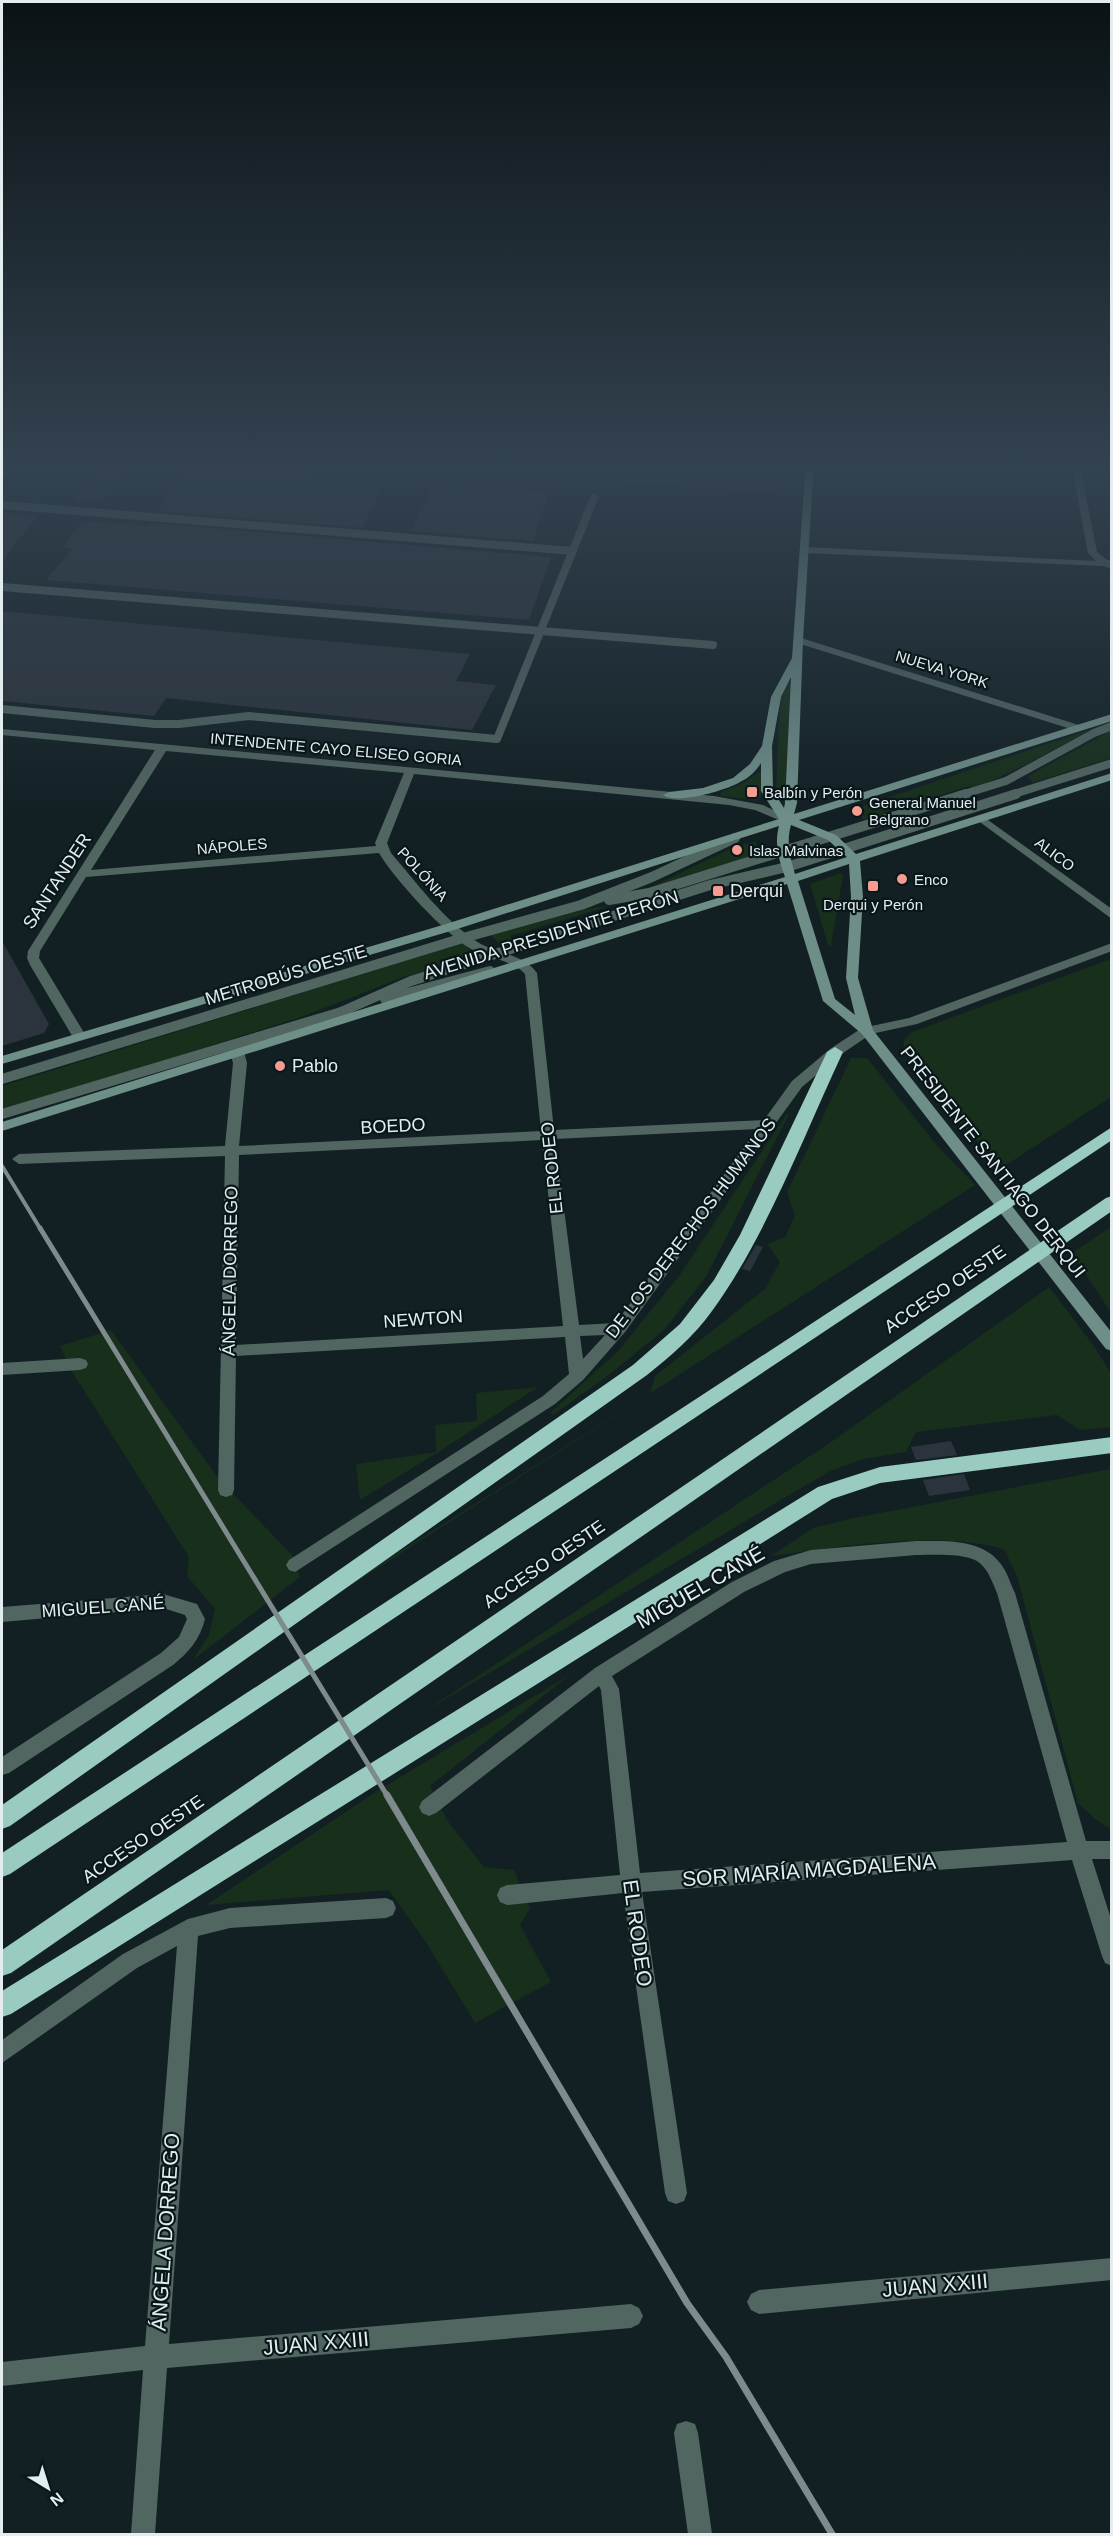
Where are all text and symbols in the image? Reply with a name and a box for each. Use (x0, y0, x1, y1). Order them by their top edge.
street label: NUEVA YORK (894, 647, 990, 691)
street label: INTENDENTE CAYO ELISEO GORIA (210, 730, 462, 768)
place label: Balbín y Perón (764, 784, 862, 801)
marker: Balbín y Perón (745, 785, 759, 799)
place label: General Manuel Belgrano (869, 794, 976, 828)
marker: General Manuel Belgrano (850, 804, 864, 818)
street label: SANTANDER (19, 830, 95, 932)
street label: NÁPOLES (196, 834, 268, 858)
street label: ALICO (1032, 834, 1078, 874)
place label: Islas Malvinas (749, 842, 843, 859)
marker: Islas Malvinas (730, 843, 744, 857)
street label: POLÓNIA (394, 844, 452, 904)
place label: Enco (914, 871, 948, 888)
marker: Enco (895, 872, 909, 886)
marker: Derqui y Perón (866, 879, 880, 893)
place label: Derqui (730, 881, 783, 901)
marker: Derqui (711, 884, 725, 898)
street label: AVENIDA PRESIDENTE PERÓN (421, 886, 681, 983)
place label: Derqui y Perón (823, 896, 923, 913)
street label: METROBÚS OESTE (202, 940, 369, 1009)
street label: PRESIDENTE SANTIAGO DERQUI (896, 1042, 1090, 1282)
place label: Pablo (292, 1056, 338, 1076)
marker: Pablo (273, 1059, 287, 1073)
street label: BOEDO (360, 1114, 426, 1138)
street label: DE LOS DERECHOS HUMANOS (602, 1114, 780, 1342)
street label: EL RODEO (537, 1121, 567, 1215)
street label: ÁNGELA DORREGO (219, 1186, 241, 1356)
street label: ACCESO OESTE (881, 1241, 1009, 1337)
street label: NEWTON (383, 1306, 463, 1332)
street label: ACCESO OESTE (480, 1516, 608, 1612)
street label: MIGUEL CANÉ (632, 1541, 768, 1633)
street label: MIGUEL CANÉ (41, 1593, 165, 1621)
street label: ACCESO OESTE (79, 1791, 207, 1887)
street label: SOR MARÍA MAGDALENA (681, 1850, 937, 1890)
street label: EL RODEO (619, 1878, 657, 1988)
street label: ÁNGELA DORREGO (147, 2132, 183, 2332)
street label: JUAN XXIII (881, 2269, 989, 2301)
street label: JUAN XXIII (262, 2327, 370, 2359)
north arrow (18, 2458, 78, 2518)
text: N (47, 2489, 67, 2510)

